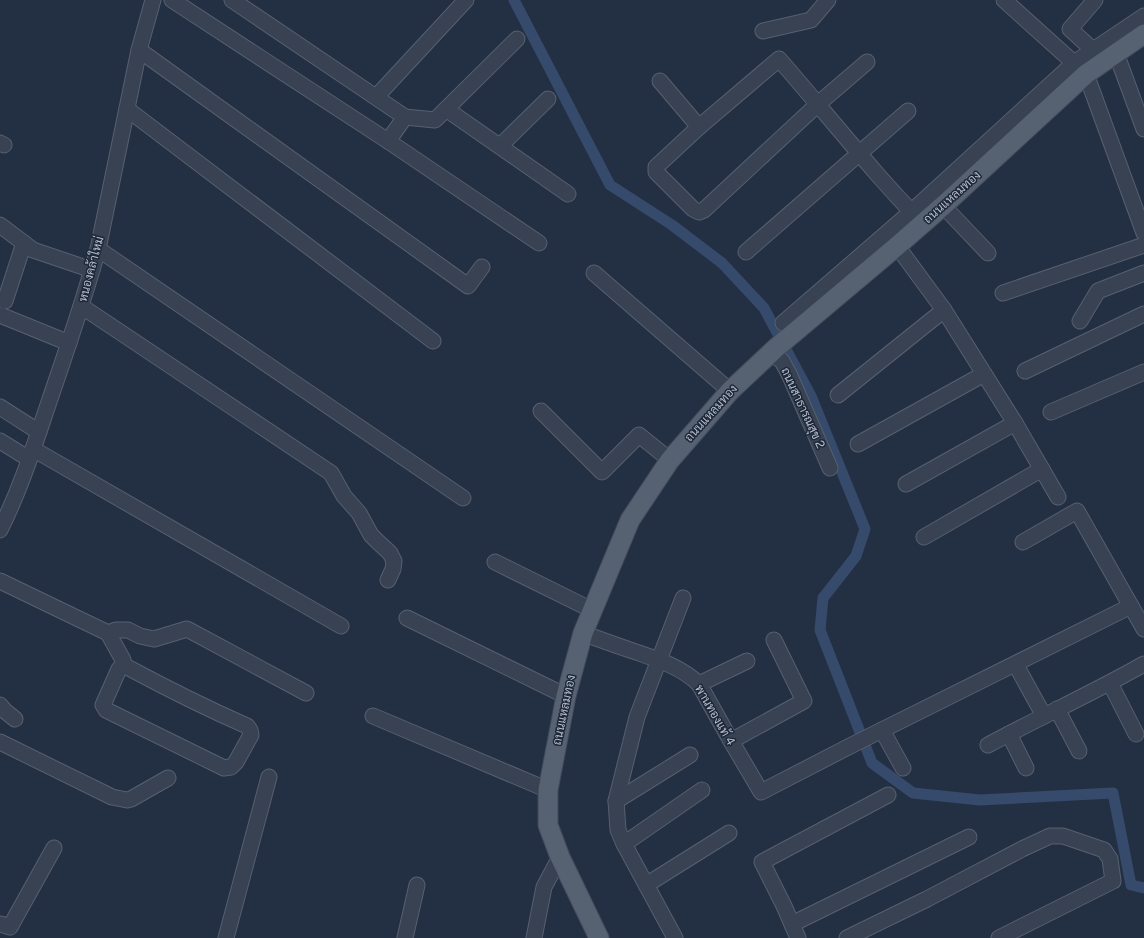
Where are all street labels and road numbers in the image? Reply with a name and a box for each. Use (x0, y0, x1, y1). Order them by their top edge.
street label: ถนนแหลมทอง (921, 168, 983, 226)
street label: หนองคล้าใหม่ (75, 234, 106, 303)
street label: ถนนสาธารณสุข 2 (776, 365, 828, 451)
street label: ถนนแหลมทอง (682, 382, 740, 444)
street label: ถนนแหลมทอง (550, 674, 578, 746)
street label: พานทองแท้ 4 (692, 682, 738, 748)

